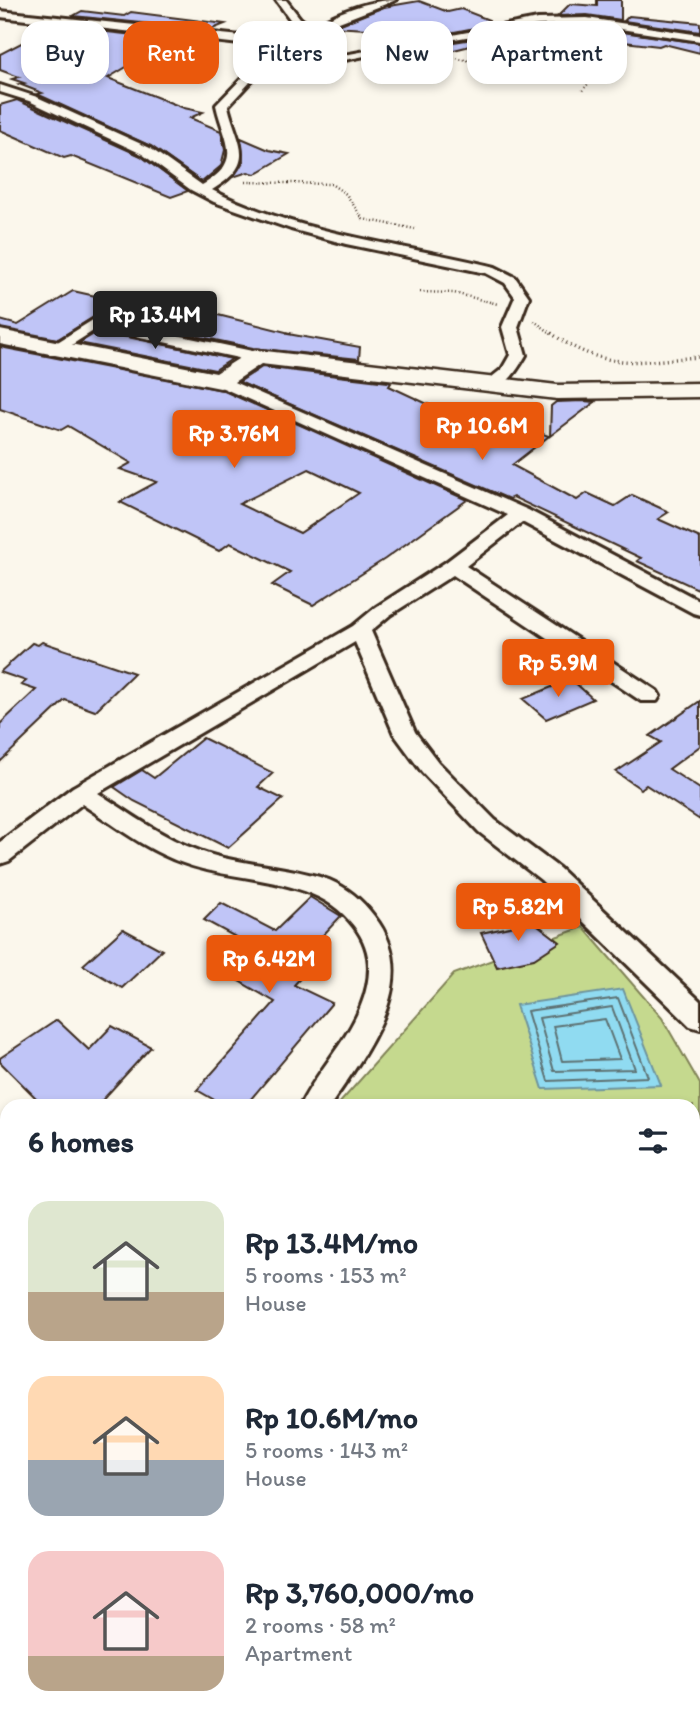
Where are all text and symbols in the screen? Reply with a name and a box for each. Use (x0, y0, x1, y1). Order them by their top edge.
chip: Buy (21, 21, 109, 84)
chip: Rent (123, 21, 219, 84)
chip: Filters (233, 21, 347, 84)
chip: New (361, 21, 453, 84)
chip: Apartment (467, 21, 627, 84)
pin: Rp 13.4M (83, 292, 227, 351)
text: Rp 13.4M (109, 300, 201, 328)
pin: Rp 10.6M (410, 402, 554, 462)
pin: Rp 3.76M (162, 410, 306, 470)
text: Rp 10.6M (436, 411, 528, 439)
text: Rp 3.76M (188, 419, 280, 447)
pin: Rp 5.9M (493, 640, 623, 699)
text: Rp 5.9M (518, 648, 598, 676)
pin: Rp 5.82M (446, 884, 590, 943)
text: Rp 5.82M (472, 892, 564, 920)
pin: Rp 6.42M (197, 936, 341, 995)
text: Rp 6.42M (222, 944, 316, 972)
icon: filters (634, 1122, 672, 1160)
text: 6 homes (28, 1123, 134, 1160)
text: Rp 13.4M/mo (245, 1224, 418, 1261)
icon: home (84, 1229, 168, 1313)
text: 5 rooms · 153 m² (245, 1261, 407, 1289)
text: House (245, 1289, 307, 1317)
text: Rp 10.6M/mo (245, 1399, 418, 1436)
icon: home (84, 1404, 168, 1488)
text: 5 rooms · 143 m² (245, 1436, 408, 1464)
text: House (245, 1464, 307, 1492)
text: Rp 3,760,000/mo (245, 1574, 474, 1611)
icon: home (84, 1579, 168, 1663)
text: 2 rooms · 58 m² (245, 1611, 396, 1639)
text: Apartment (245, 1639, 352, 1667)

